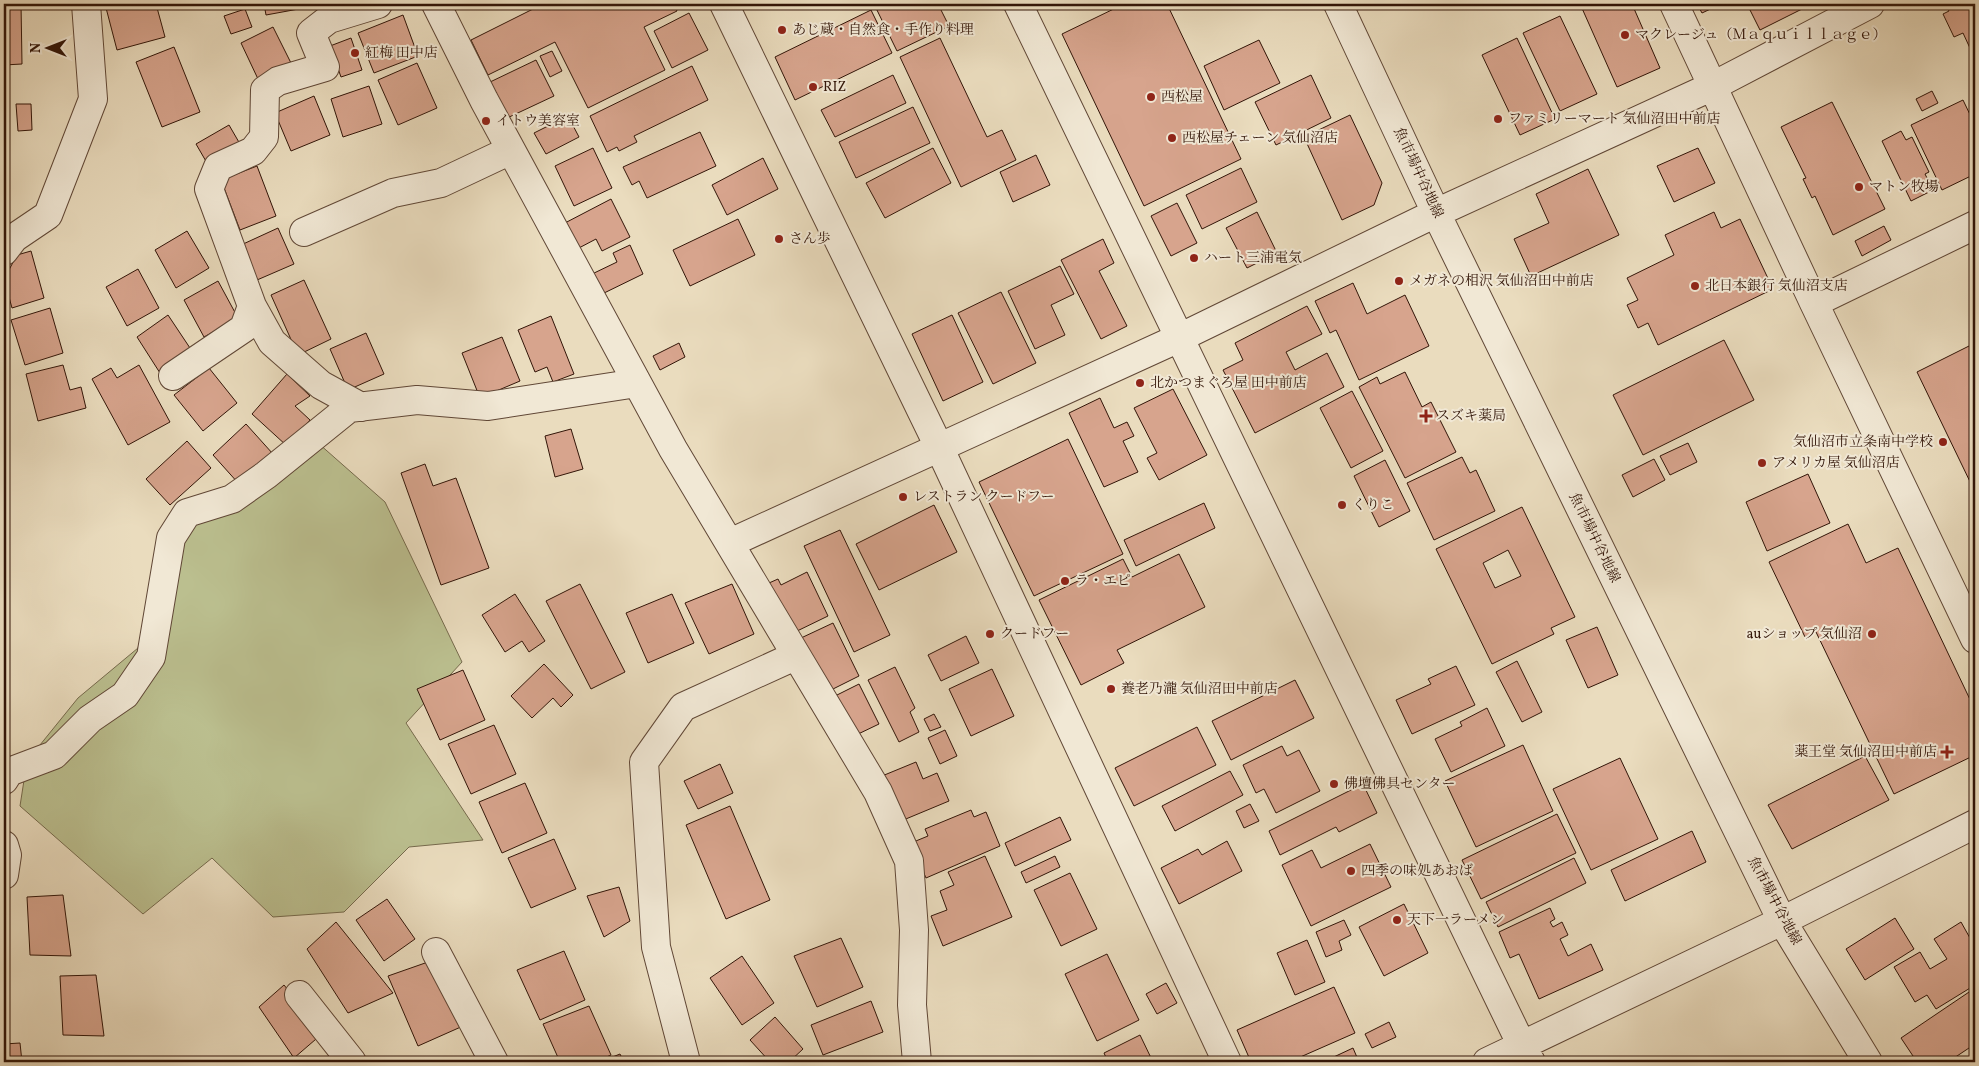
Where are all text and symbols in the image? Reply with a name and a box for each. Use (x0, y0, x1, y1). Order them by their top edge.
place label: あじ蔵・自然食・手作り料理 (792, 21, 974, 40)
north arrow (22, 22, 72, 72)
marker: あじ蔵・自然食・手作り料理 (776, 24, 788, 36)
place label: マクレージュ（Ｍａｑｕｉｌｌａｇｅ） (1635, 26, 1886, 45)
marker: マクレージュ（Ｍａｑｕｉｌｌａｇｅ） (1619, 29, 1631, 41)
text: N (27, 43, 46, 53)
place label: 紅梅 田中店 (365, 44, 438, 63)
marker: 紅梅 田中店 (349, 47, 361, 59)
place label: RIZ (823, 78, 846, 97)
marker: RIZ (807, 81, 819, 93)
place label: 西松屋 (1161, 88, 1203, 107)
marker: 西松屋 (1145, 91, 1157, 103)
place label: ファミリーマート 気仙沼田中前店 (1508, 110, 1721, 129)
place label: イトウ美容室 (496, 112, 580, 131)
marker: ファミリーマート 気仙沼田中前店 (1492, 113, 1504, 125)
marker: イトウ美容室 (480, 115, 492, 127)
street label: 魚市場中谷地線 (1389, 125, 1447, 221)
place label: 西松屋チェーン 気仙沼店 (1182, 129, 1338, 148)
marker: 西松屋チェーン 気仙沼店 (1166, 132, 1178, 144)
place label: マトン牧場 (1869, 178, 1939, 197)
marker: マトン牧場 (1853, 181, 1865, 193)
place label: さん歩 (789, 230, 831, 249)
marker: さん歩 (773, 233, 785, 245)
place label: ハート三浦電気 (1204, 249, 1302, 268)
marker: ハート三浦電気 (1188, 252, 1200, 264)
place label: メガネの相沢 気仙沼田中前店 (1409, 272, 1594, 291)
marker: メガネの相沢 気仙沼田中前店 (1393, 275, 1405, 287)
place label: 北日本銀行 気仙沼支店 (1705, 277, 1848, 296)
marker: 北日本銀行 気仙沼支店 (1689, 280, 1701, 292)
place label: 北かつまぐろ屋 田中前店 (1150, 374, 1307, 393)
marker: 北かつまぐろ屋 田中前店 (1134, 377, 1146, 389)
place label: スズキ薬局 (1436, 407, 1506, 426)
marker: スズキ薬局 (1420, 410, 1432, 422)
place label: 気仙沼市立条南中学校 (1793, 433, 1933, 452)
marker: 気仙沼市立条南中学校 (1937, 436, 1949, 448)
place label: アメリカ屋 気仙沼店 (1772, 454, 1900, 473)
marker: アメリカ屋 気仙沼店 (1756, 457, 1768, 469)
place label: レストラン クードフー (913, 488, 1055, 507)
street label: 魚市場中谷地線 (1564, 490, 1624, 586)
marker: レストラン クードフー (897, 491, 909, 503)
place label: くりこ (1352, 496, 1394, 515)
marker: くりこ (1336, 499, 1348, 511)
place label: ラ・エピ (1075, 572, 1131, 591)
marker: ラ・エピ (1059, 575, 1071, 587)
place label: クードフー (1000, 625, 1069, 644)
place label: auショップ 気仙沼 (1747, 625, 1862, 644)
marker: クードフー (984, 628, 996, 640)
marker: auショップ 気仙沼 (1866, 628, 1878, 640)
place label: 養老乃瀧 気仙沼田中前店 (1121, 680, 1278, 699)
marker: 養老乃瀧 気仙沼田中前店 (1105, 683, 1117, 695)
place label: 薬王堂 気仙沼田中前店 (1794, 743, 1937, 762)
marker: 薬王堂 気仙沼田中前店 (1941, 746, 1953, 758)
place label: 佛壇佛具センター (1344, 775, 1455, 794)
marker: 佛壇佛具センター (1328, 778, 1340, 790)
street label: 魚市場中谷地線 (1743, 853, 1805, 949)
place label: 四季の味処あおば (1361, 862, 1473, 881)
marker: 四季の味処あおば (1345, 865, 1357, 877)
place label: 天下一ラーメン (1407, 911, 1504, 930)
marker: 天下一ラーメン (1391, 914, 1403, 926)

